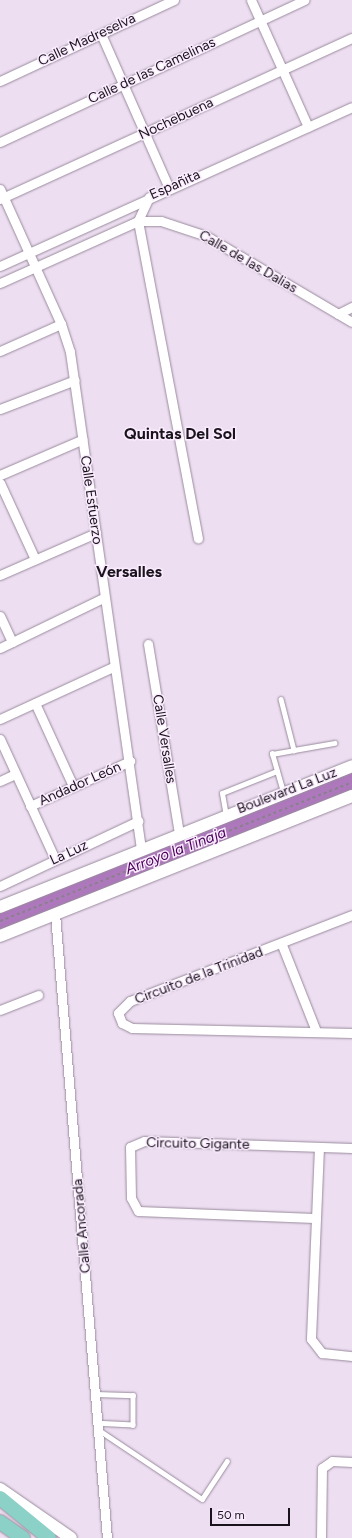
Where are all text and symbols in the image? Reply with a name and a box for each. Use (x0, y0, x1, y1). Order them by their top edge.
street label: Calle Madreselva (36, 10, 138, 70)
street label: Calle de las Camelinas (86, 34, 218, 108)
street label: Nochebuena (136, 94, 216, 144)
street label: Españita (147, 166, 203, 204)
street label: Calle de las Dalias (196, 227, 300, 297)
district label: Quintas Del Sol (124, 424, 236, 444)
street label: Calle Esfuerzo (76, 454, 106, 546)
district label: Versalles (96, 562, 162, 582)
street label: Calle Versalles (149, 693, 179, 785)
street label: Andador León (36, 758, 124, 810)
street label: Boulevard La Luz (235, 764, 339, 818)
water label: Arroyo la Tinaja (123, 824, 229, 878)
street label: La Luz (47, 837, 91, 869)
street label: Circuito de la Trinidad (132, 944, 266, 1008)
street label: Circuito Gigante (146, 1135, 250, 1153)
street label: Calle Ancorada (70, 1178, 94, 1274)
scale bar (212, 1500, 292, 1526)
text: 50 m (217, 1508, 245, 1522)

